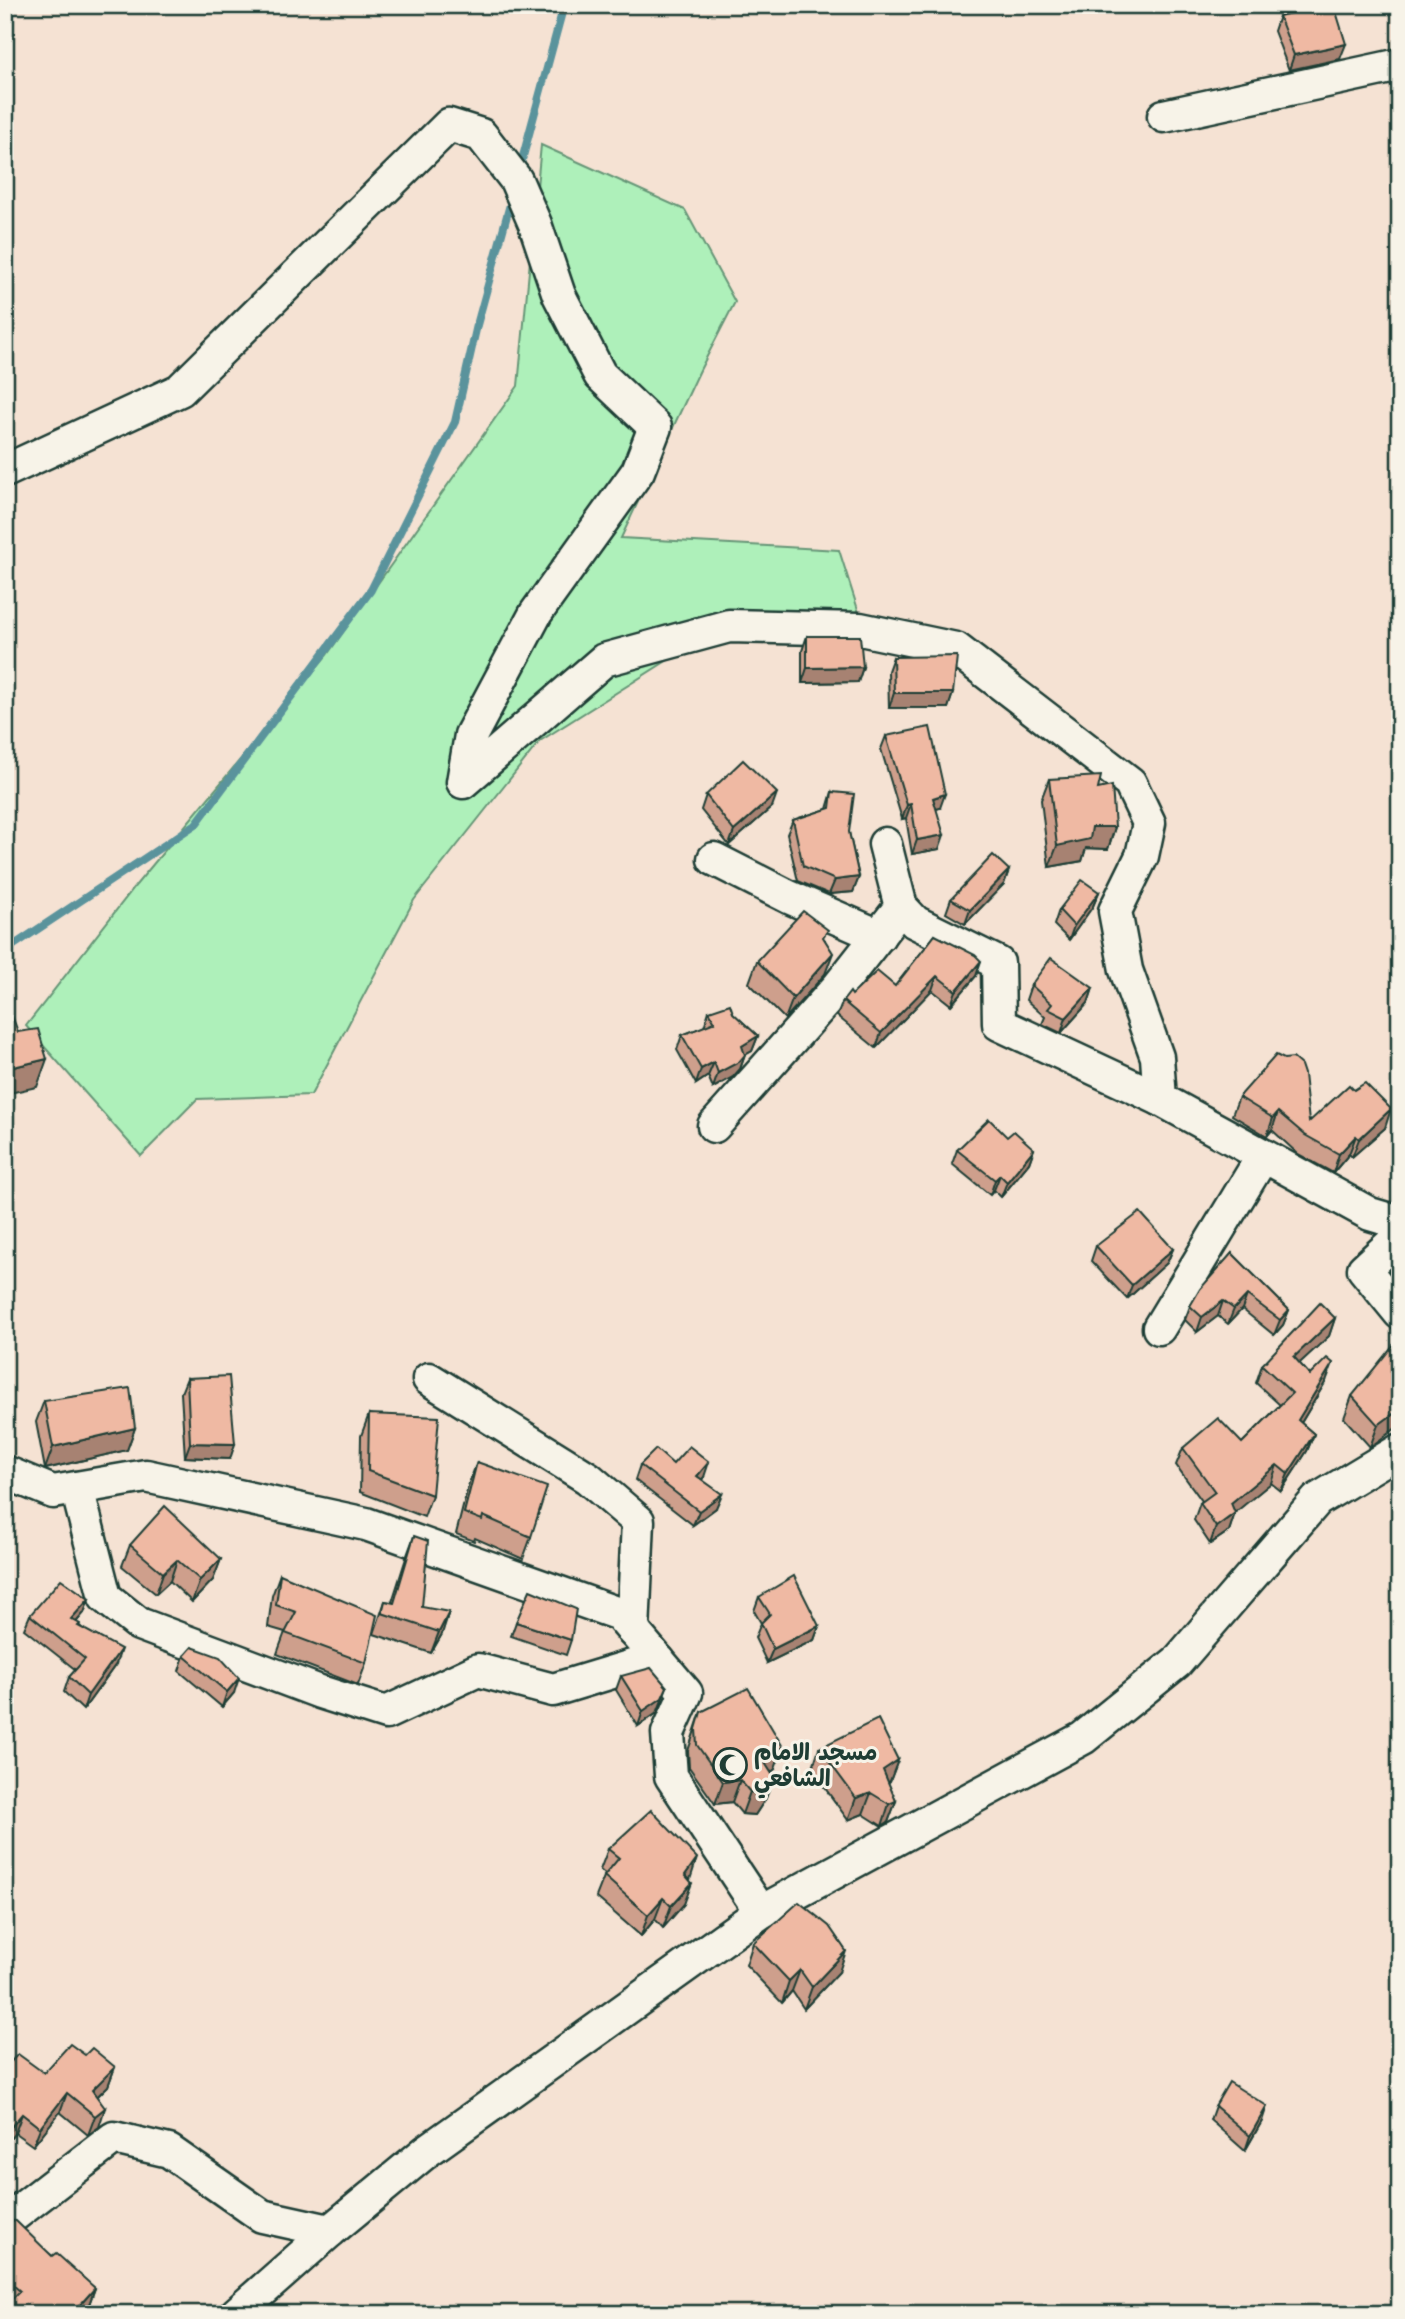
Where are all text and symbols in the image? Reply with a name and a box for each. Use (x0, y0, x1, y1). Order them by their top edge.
place label: مسجد الامام الشافعي (754, 1736, 877, 1799)
mosque icon: مسجد الامام الشافعي (711, 1746, 749, 1784)

